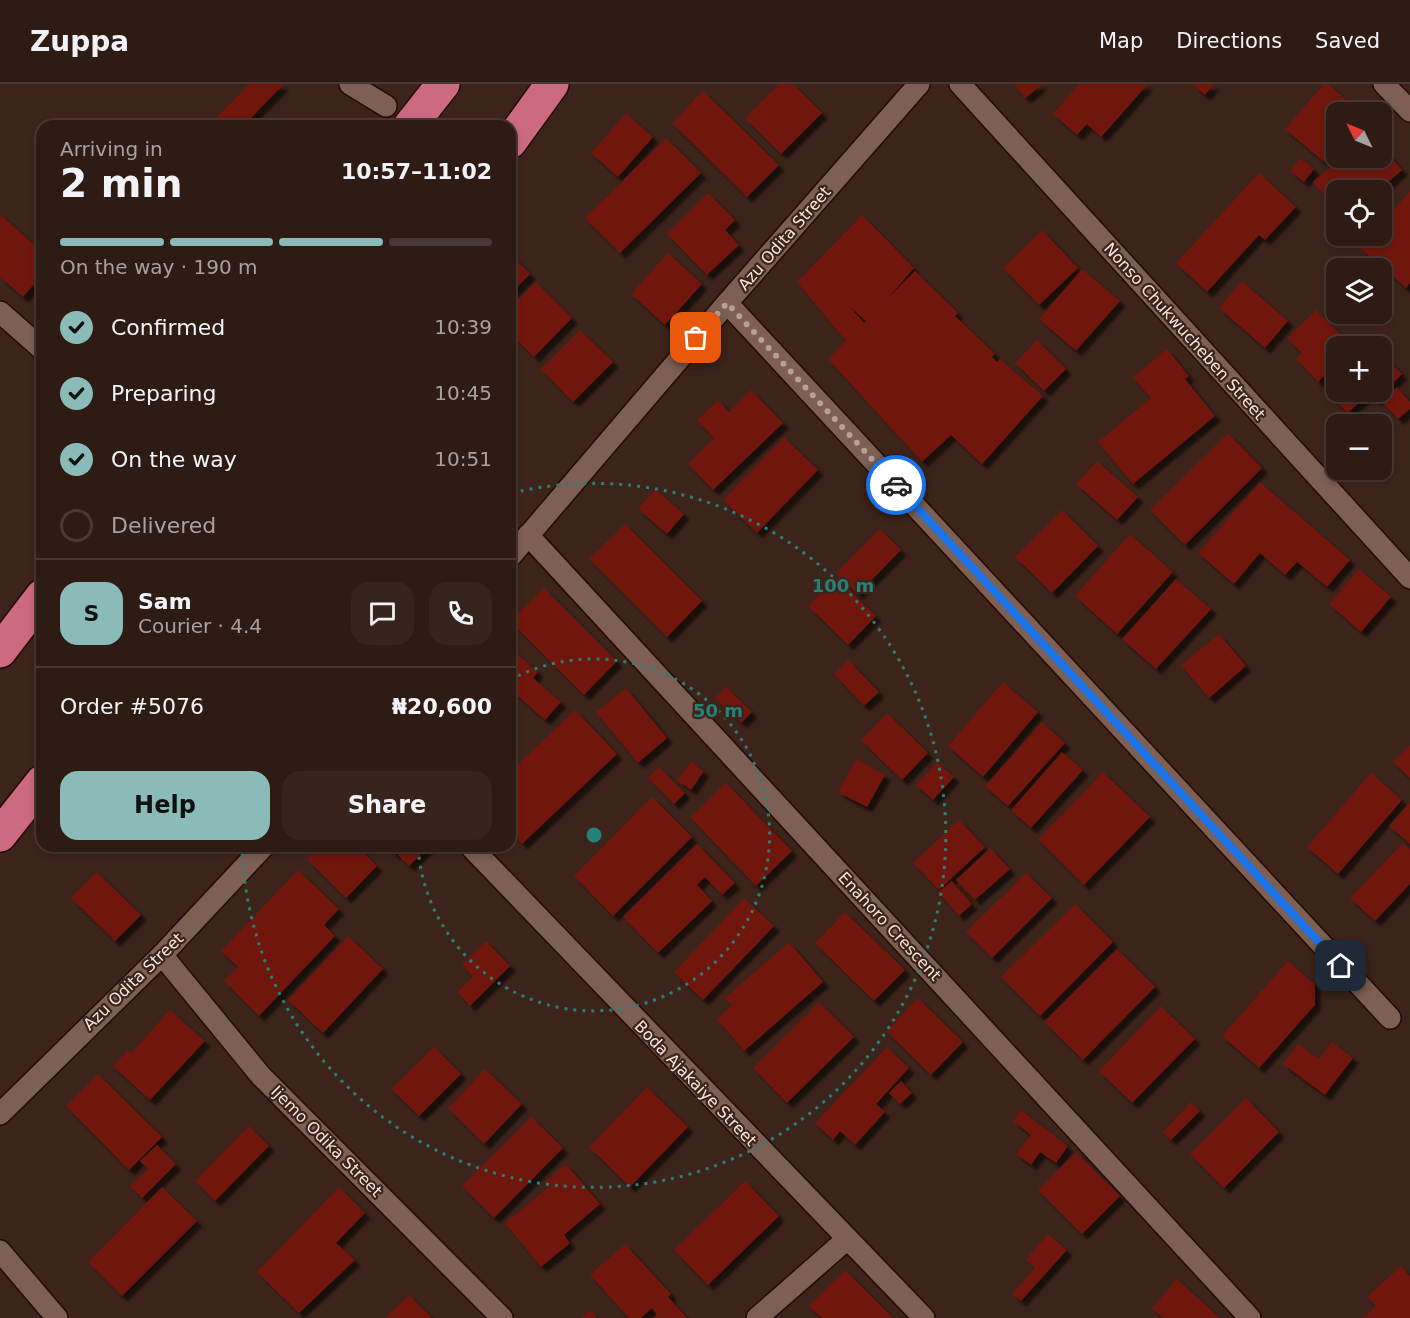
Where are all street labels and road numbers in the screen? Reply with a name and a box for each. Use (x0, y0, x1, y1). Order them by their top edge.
street label: Azu Odita Street (734, 182, 835, 294)
street label: Nonso Chukwucheben Street (1100, 239, 1269, 424)
street label: Enahoro Crescent (834, 868, 945, 985)
street label: Azu Odita Street (79, 929, 187, 1034)
street label: Boda Ajakaiye Street (631, 1017, 761, 1150)
street label: Ijemo Odika Street (267, 1082, 386, 1201)

